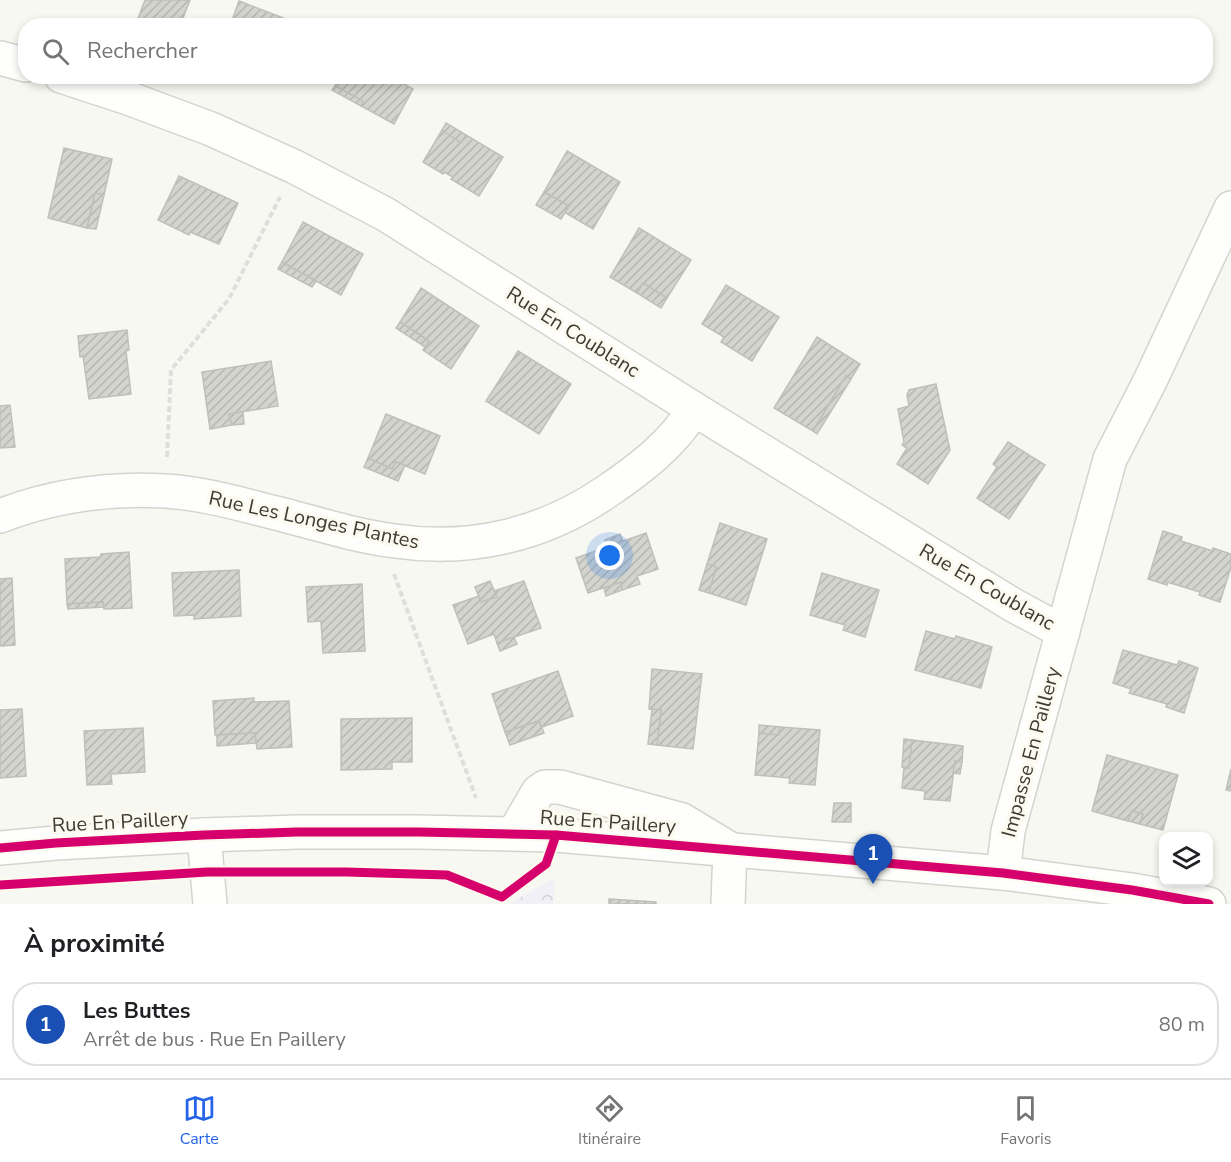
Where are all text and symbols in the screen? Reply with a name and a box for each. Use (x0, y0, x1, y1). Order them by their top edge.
search box (18, 18, 1213, 84)
icon: search (39, 35, 72, 68)
text: Rechercher (87, 36, 198, 66)
street label: Rue En Coublanc (501, 280, 645, 384)
street label: Rue Les Longes Plantes (206, 484, 422, 556)
street label: Rue En Coublanc (914, 537, 1060, 637)
your location (595, 541, 624, 570)
street label: Impasse En Paillery (995, 663, 1067, 840)
street label: Rue En Paillery (539, 804, 678, 840)
street label: Rue En Paillery (51, 805, 190, 839)
map controls (1159, 832, 1213, 886)
button: layers (1159, 832, 1213, 886)
pin: 1 (854, 834, 892, 884)
text: À proximité (24, 926, 165, 961)
text: Les Buttes (83, 996, 191, 1026)
text: 1 (40, 1011, 52, 1038)
text: 80 m (1159, 1011, 1205, 1038)
text: Arrêt de bus · Rue En Paillery (83, 1026, 346, 1053)
tab: Carte (180, 1092, 219, 1150)
tab: Itinéraire (578, 1092, 641, 1150)
tab: Favoris (1000, 1092, 1051, 1150)

